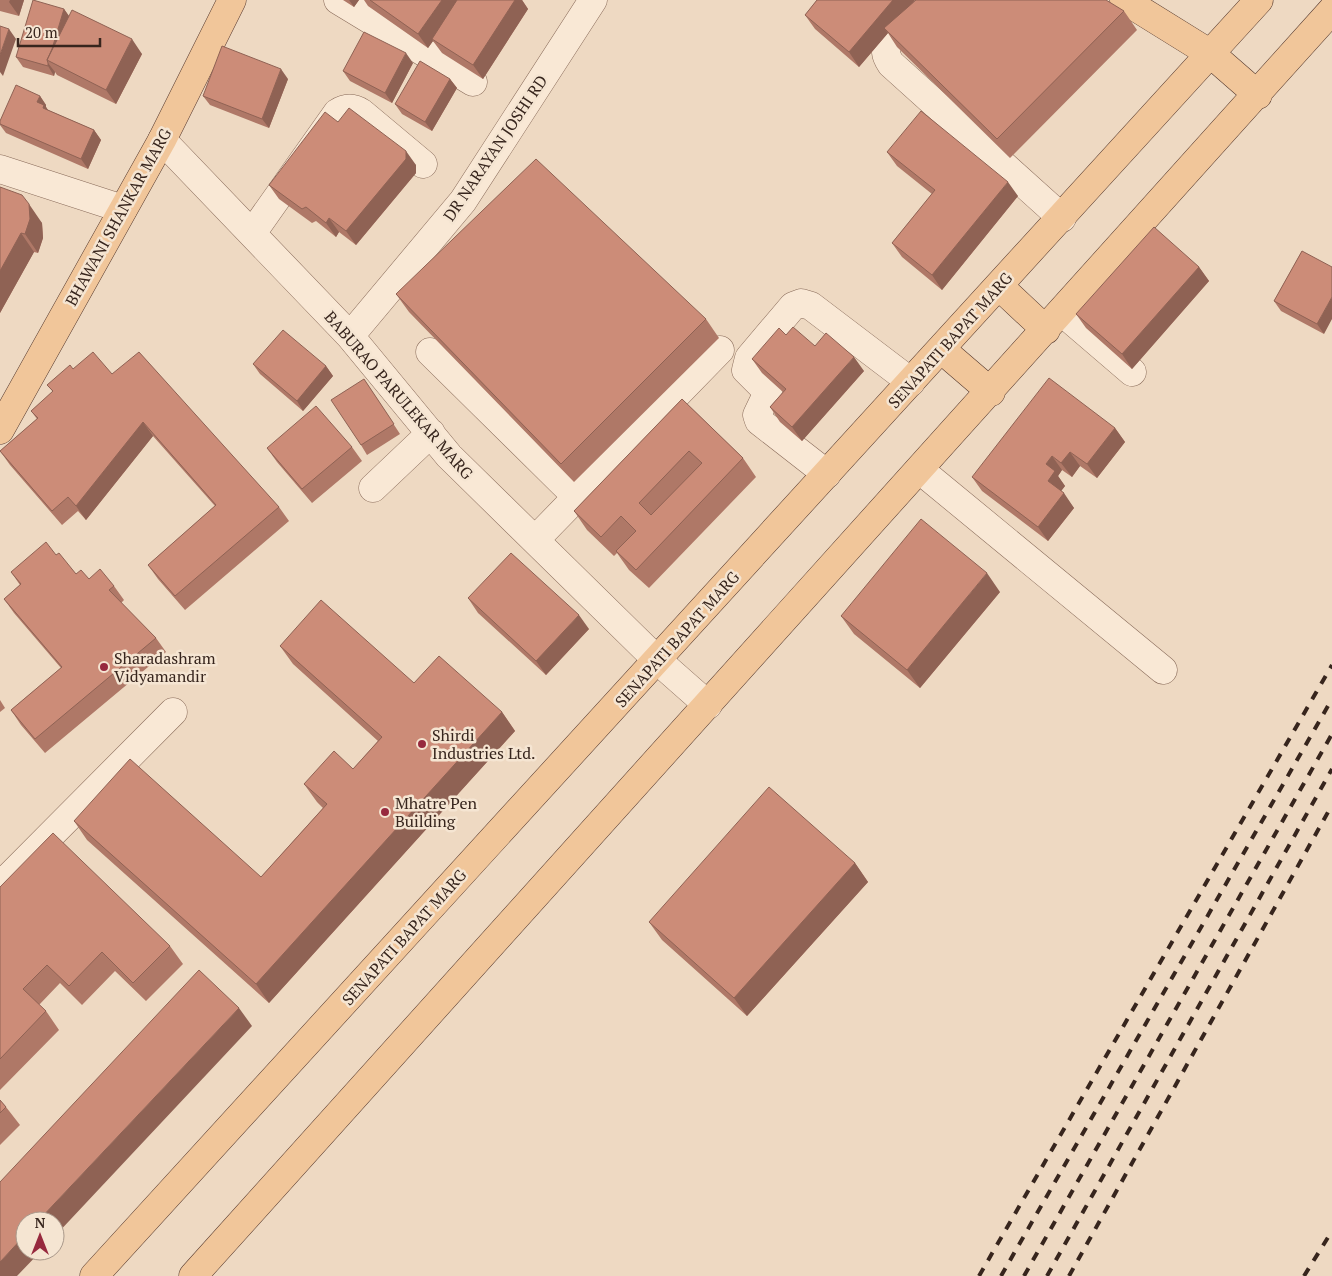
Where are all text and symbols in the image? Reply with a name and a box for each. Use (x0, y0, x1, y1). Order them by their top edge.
scale bar (18, 15, 100, 47)
text: 20 m (25, 22, 58, 42)
street label: DR NARAYAN JOSHI RD (438, 71, 552, 225)
street label: BHAWANI SHANKAR MARG (60, 124, 176, 310)
street label: SENAPATI BAPAT MARG (883, 267, 1017, 413)
street label: BABURAO PARULEKAR MARG (320, 306, 478, 484)
street label: SENAPATI BAPAT MARG (610, 566, 744, 712)
place label: Sharadashram Vidyamandir (114, 647, 216, 687)
marker: Sharadashram Vidyamandir (98, 661, 110, 673)
place label: Shirdi Industries Ltd. (432, 724, 536, 764)
marker: Shirdi Industries Ltd. (416, 738, 428, 750)
place label: Mhatre Pen Building (395, 792, 477, 832)
marker: Mhatre Pen Building (379, 806, 391, 818)
street label: SENAPATI BAPAT MARG (337, 864, 471, 1010)
north arrow (15, 1211, 65, 1261)
text: N (35, 1213, 46, 1232)

